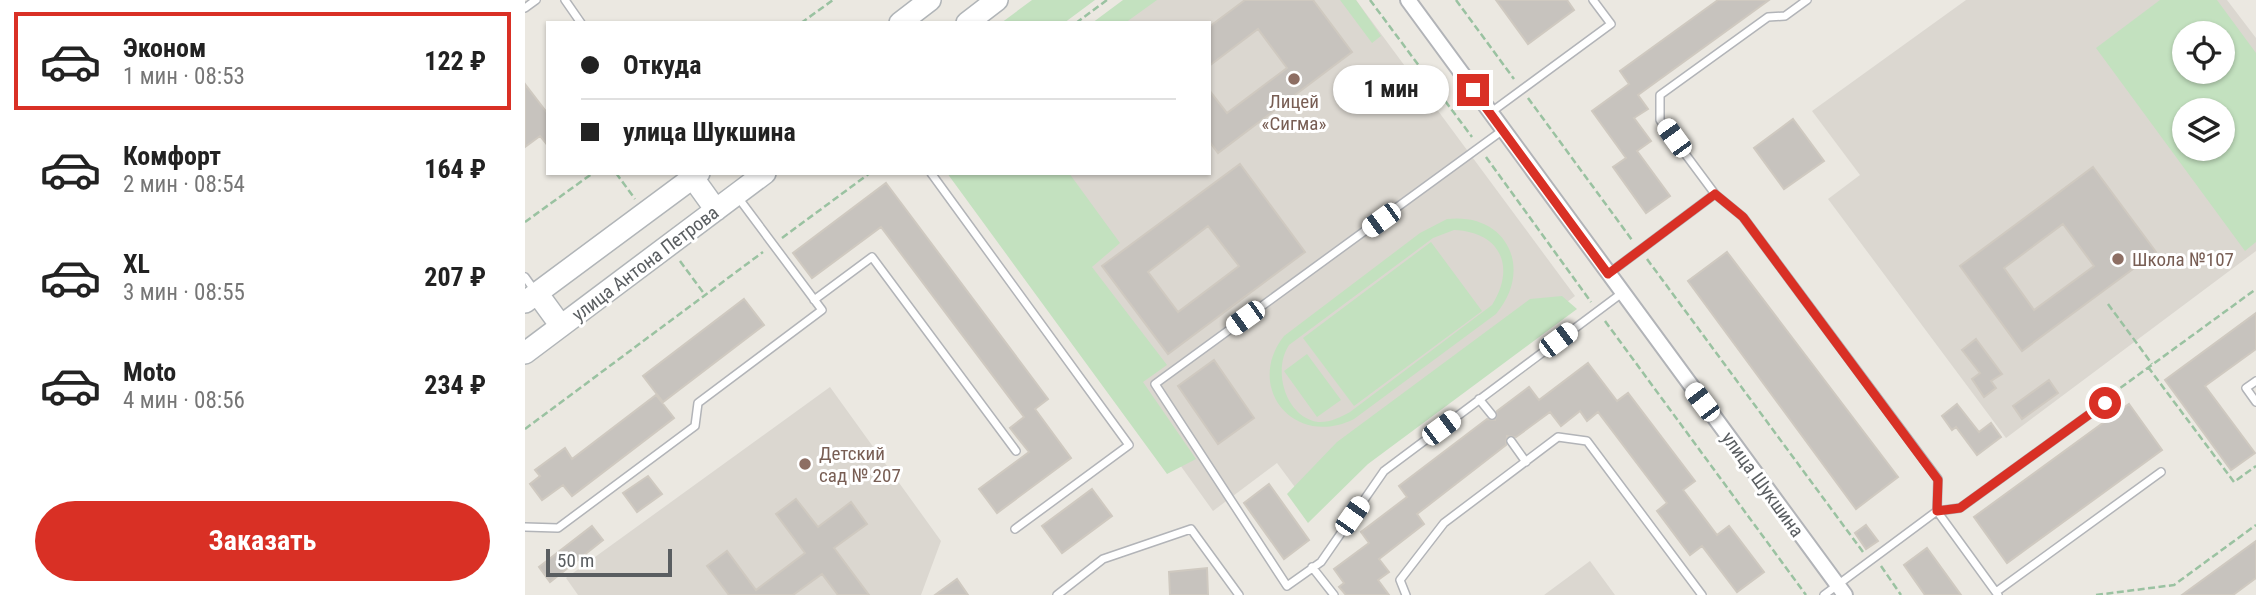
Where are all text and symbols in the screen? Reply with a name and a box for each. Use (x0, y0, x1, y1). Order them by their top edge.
map controls (2172, 21, 2235, 161)
button: locate (2172, 21, 2235, 84)
icon: car (39, 30, 102, 93)
text: Эконом (123, 33, 206, 63)
text: 122 ₽ (424, 46, 486, 76)
text: Откуда (623, 50, 701, 80)
text: 1 мин · 08:53 (123, 63, 245, 90)
callout: 1 мин (1333, 66, 1448, 114)
marker: Лицей «Сигма» (1286, 71, 1302, 87)
route end (1457, 74, 1489, 106)
text: 1 мин (1363, 76, 1419, 103)
place label: Лицей «Сигма» (1262, 90, 1326, 135)
button: layers (2172, 98, 2235, 161)
car (1654, 115, 1695, 161)
text: улица Шукшина (623, 117, 796, 147)
icon: car (39, 138, 102, 201)
text: Комфорт (123, 141, 221, 171)
text: 164 ₽ (424, 154, 486, 184)
text: 2 мин · 08:54 (123, 171, 245, 198)
car (1358, 199, 1405, 241)
street label: улица Антона Петрова (567, 201, 723, 326)
icon: car (39, 246, 102, 309)
place label: Школа №107 (2132, 248, 2234, 271)
text: XL (123, 249, 150, 279)
marker: Школа №107 (2110, 251, 2126, 267)
text: 207 ₽ (424, 262, 486, 292)
text: 3 мин · 08:55 (123, 279, 245, 306)
car (1222, 297, 1269, 339)
car (1535, 319, 1582, 361)
icon: car (39, 354, 102, 417)
text: Moto (123, 357, 176, 387)
text: 234 ₽ (424, 370, 486, 400)
car (1681, 379, 1724, 425)
text: 4 мин · 08:56 (123, 387, 245, 414)
route start (2089, 387, 2121, 419)
car (1418, 407, 1465, 449)
street label: улица Шукшина (1717, 427, 1809, 541)
place label: Детский сад № 207 (819, 442, 901, 487)
marker: Детский сад № 207 (797, 456, 813, 472)
car (1332, 493, 1373, 539)
button: Заказать (35, 501, 490, 581)
scale bar (546, 546, 672, 578)
text: 50 m (557, 549, 594, 572)

